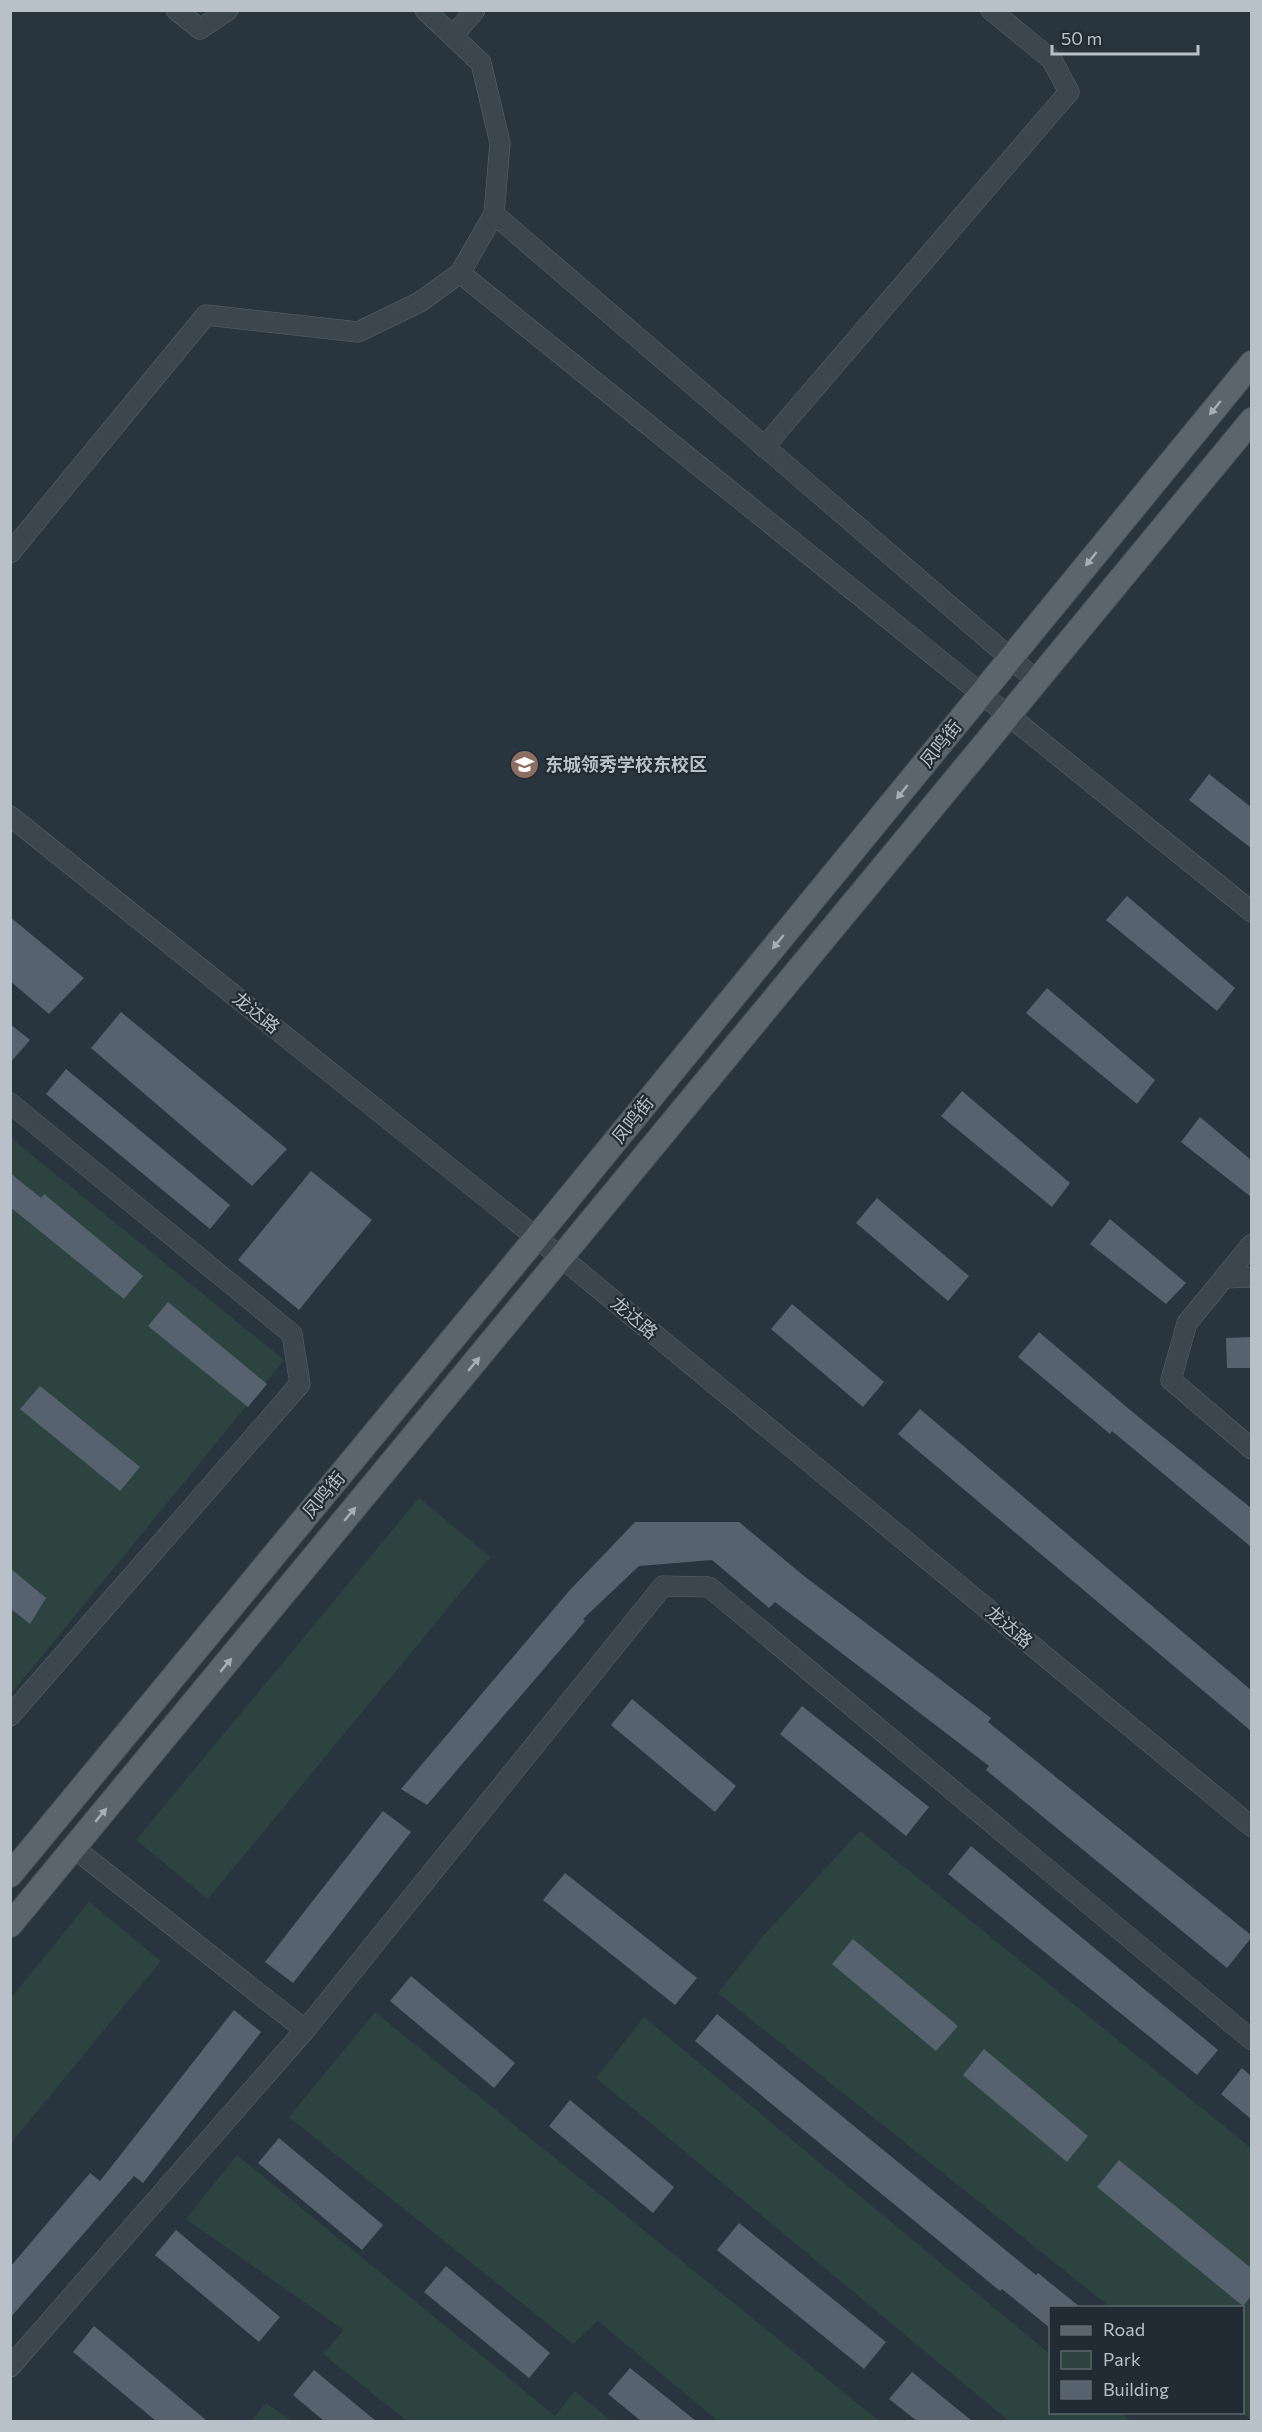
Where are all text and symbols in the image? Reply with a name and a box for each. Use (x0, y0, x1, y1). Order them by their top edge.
scale bar (1052, 18, 1198, 56)
text: 50 m (1061, 27, 1102, 49)
one-way arrow (1208, 400, 1221, 416)
one-way arrow (1085, 551, 1098, 567)
street label: 凤鸣街 (915, 715, 966, 771)
school or university icon: 东城领秀学校东校区 (508, 749, 540, 781)
place label: 东城领秀学校东校区 (545, 753, 707, 775)
one-way arrow (896, 784, 908, 799)
one-way arrow (772, 935, 785, 950)
street label: 龙达路 (229, 987, 285, 1038)
street label: 凤鸣街 (607, 1091, 658, 1147)
street label: 龙达路 (607, 1291, 662, 1343)
one-way arrow (467, 1357, 480, 1372)
street label: 凤鸣街 (297, 1467, 349, 1522)
one-way arrow (343, 1506, 356, 1522)
street label: 龙达路 (982, 1600, 1037, 1652)
one-way arrow (219, 1657, 232, 1673)
one-way arrow (95, 1807, 108, 1823)
legend (1049, 2306, 1244, 2414)
text: Road (1103, 2318, 1145, 2340)
text: Park (1103, 2348, 1141, 2370)
text: Building (1103, 2378, 1169, 2400)

